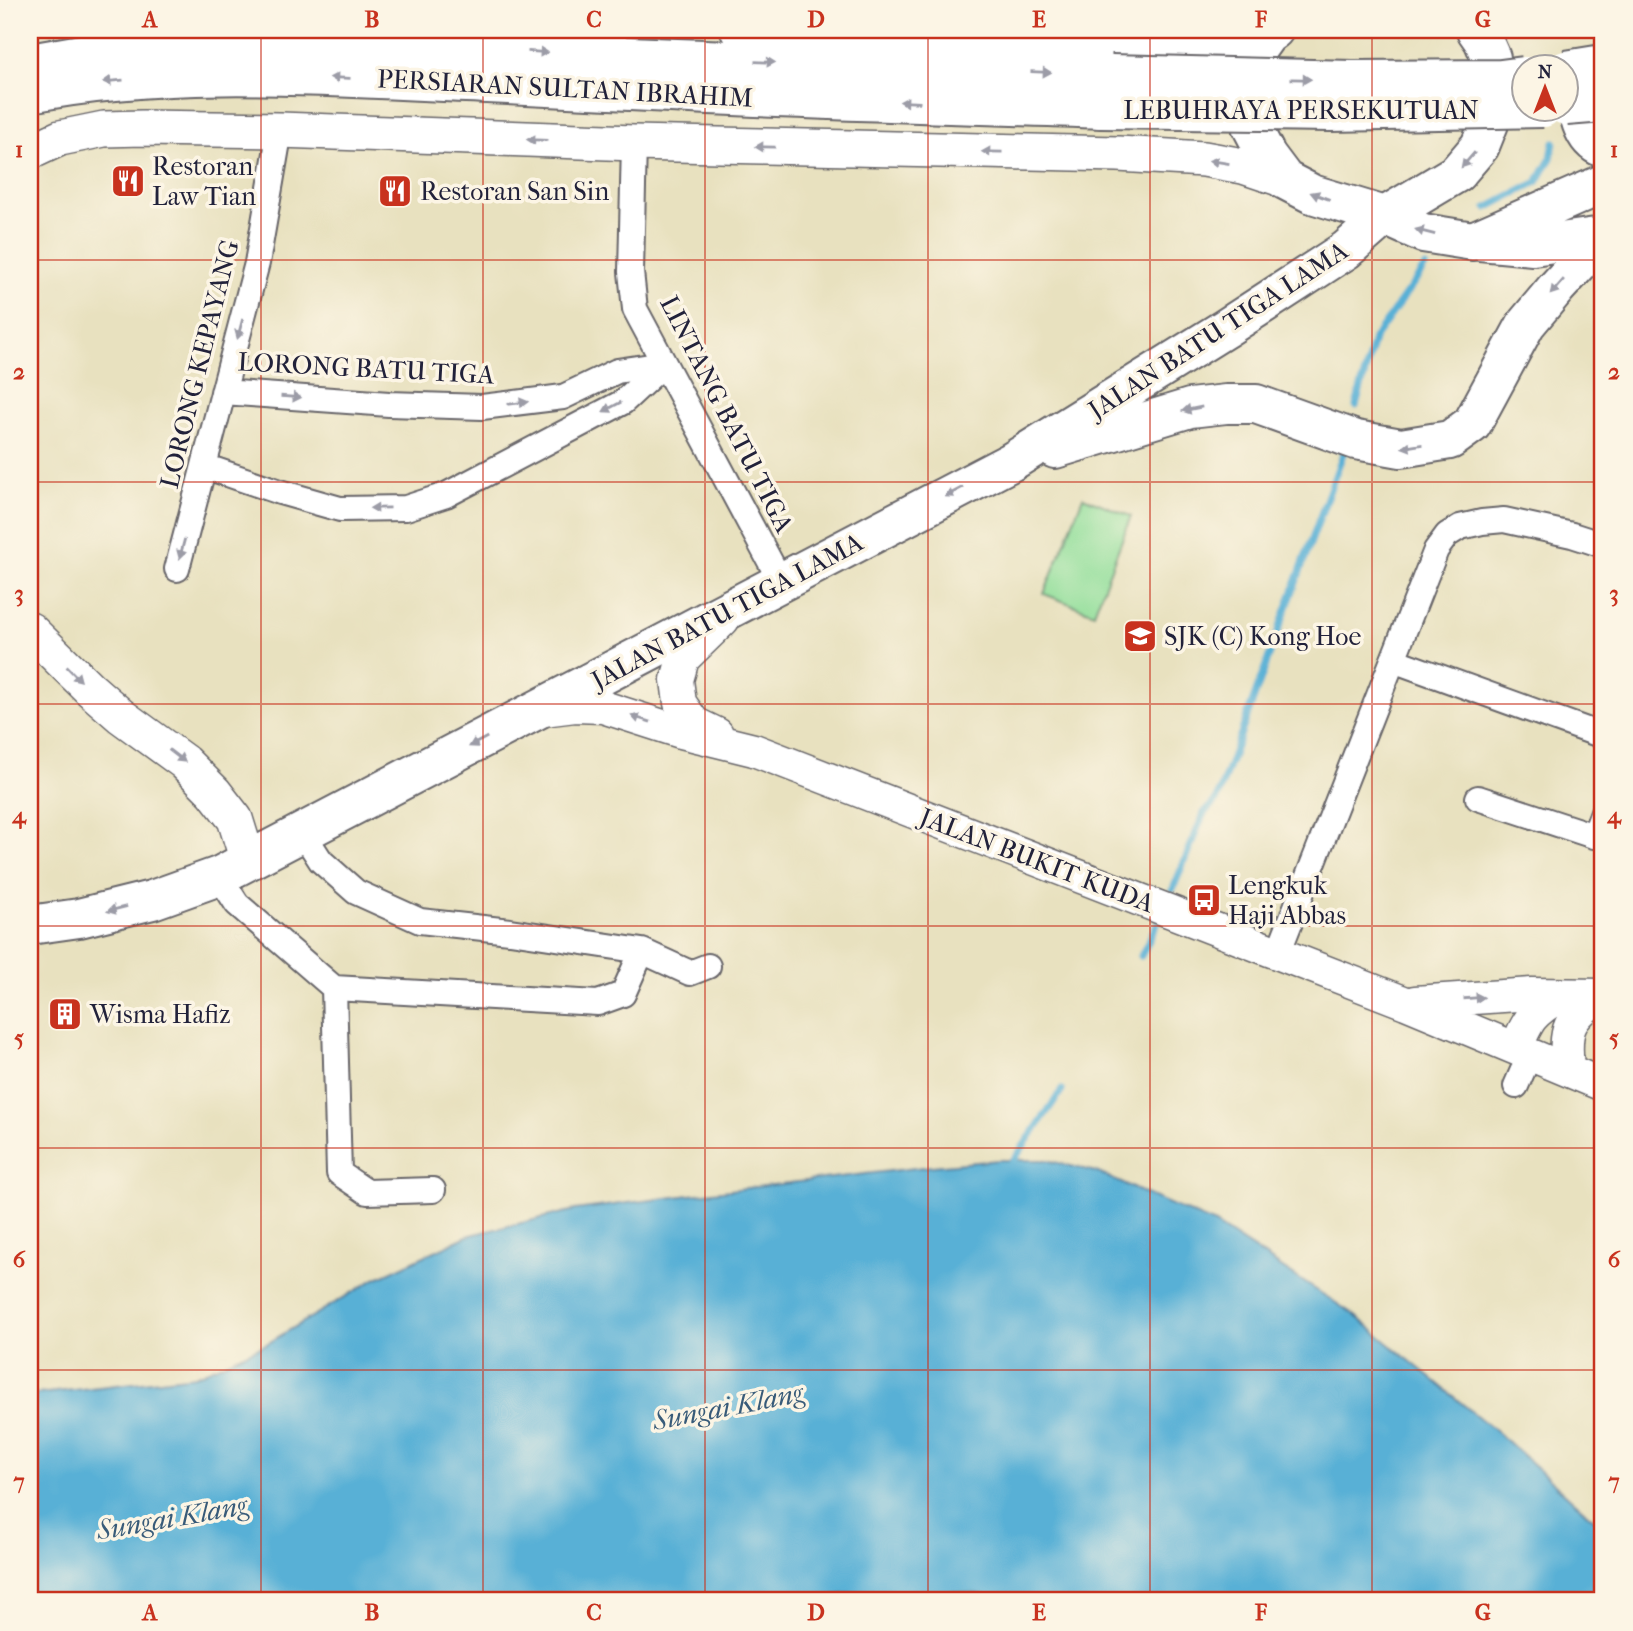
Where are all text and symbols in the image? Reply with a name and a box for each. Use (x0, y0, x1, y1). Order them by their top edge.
text: A (141, 6, 159, 33)
text: B (365, 6, 380, 33)
text: C (586, 6, 602, 33)
text: D (807, 6, 825, 33)
text: E (1032, 6, 1046, 33)
text: F (1254, 6, 1268, 33)
text: G (1475, 6, 1491, 33)
one-way arrow (527, 47, 549, 58)
north arrow (1510, 52, 1580, 122)
one-way arrow (754, 56, 776, 67)
text: N (1538, 61, 1553, 83)
street label: PERSIARAN SULTAN IBRAHIM (376, 63, 754, 114)
one-way arrow (1030, 66, 1052, 77)
one-way arrow (329, 73, 351, 84)
one-way arrow (1291, 73, 1313, 84)
one-way arrow (101, 76, 123, 87)
street label: LEBUHRAYA PERSEKUTUAN (1123, 95, 1479, 126)
one-way arrow (899, 97, 921, 108)
one-way arrow (526, 134, 548, 145)
text: 1 (15, 136, 23, 163)
text: 1 (1610, 136, 1618, 163)
one-way arrow (753, 141, 775, 152)
one-way arrow (981, 146, 1003, 157)
place label: Restoran Law Tian (152, 151, 256, 212)
one-way arrow (1460, 151, 1476, 169)
one-way arrow (1208, 156, 1230, 167)
restaurant icon: Restoran Law Tian (109, 162, 147, 200)
restaurant icon: Restoran San Sin (376, 172, 414, 210)
place label: Restoran San Sin (420, 176, 609, 207)
one-way arrow (1309, 190, 1330, 201)
one-way arrow (1414, 226, 1436, 237)
street label: JALAN BATU TIGA LAMA (1081, 234, 1355, 427)
street label: LORONG KEPAYANG (154, 237, 245, 492)
one-way arrow (1549, 278, 1565, 296)
street label: LINTANG BATU TIGA (653, 291, 800, 539)
one-way arrow (234, 319, 244, 340)
street label: LORONG BATU TIGA (237, 346, 496, 391)
text: 2 (13, 358, 25, 385)
text: 2 (1608, 358, 1620, 385)
one-way arrow (281, 392, 303, 403)
one-way arrow (507, 397, 529, 408)
one-way arrow (602, 401, 622, 413)
one-way arrow (1181, 403, 1203, 414)
one-way arrow (1401, 441, 1423, 452)
one-way arrow (944, 486, 964, 498)
one-way arrow (369, 502, 391, 514)
street label: JALAN BATU TIGA LAMA (584, 526, 869, 697)
one-way arrow (176, 538, 187, 560)
text: 3 (14, 580, 24, 607)
text: 3 (1609, 580, 1619, 607)
school or university icon: SJK (C) Kong Hoe (1121, 617, 1159, 655)
place label: SJK (C) Kong Hoe (1164, 621, 1362, 652)
one-way arrow (66, 666, 83, 683)
one-way arrow (630, 713, 651, 724)
one-way arrow (468, 736, 488, 748)
one-way arrow (167, 749, 185, 764)
street label: JALAN BUKIT KUDA (913, 801, 1159, 920)
text: 4 (11, 802, 27, 829)
text: 4 (1606, 802, 1622, 829)
place label: Lengkuk Haji Abbas (1228, 870, 1346, 931)
bus stop icon: Lengkuk Haji Abbas (1185, 881, 1223, 919)
one-way arrow (106, 904, 128, 915)
one-way arrow (1464, 992, 1486, 1003)
building icon: Wisma Hafiz (46, 995, 84, 1033)
place label: Wisma Hafiz (89, 999, 230, 1030)
text: 5 (14, 1024, 24, 1051)
text: 5 (1609, 1024, 1619, 1051)
text: 6 (13, 1246, 26, 1273)
text: 6 (1608, 1246, 1621, 1273)
water label: Sungai Klang (649, 1375, 807, 1437)
text: 7 (12, 1468, 25, 1495)
text: 7 (1607, 1468, 1620, 1495)
water label: Sungai Klang (93, 1488, 251, 1547)
text: A (141, 1599, 159, 1626)
text: B (365, 1599, 380, 1626)
text: C (586, 1599, 602, 1626)
text: D (807, 1599, 825, 1626)
text: E (1032, 1599, 1046, 1626)
text: F (1254, 1599, 1268, 1626)
text: G (1475, 1599, 1491, 1626)

